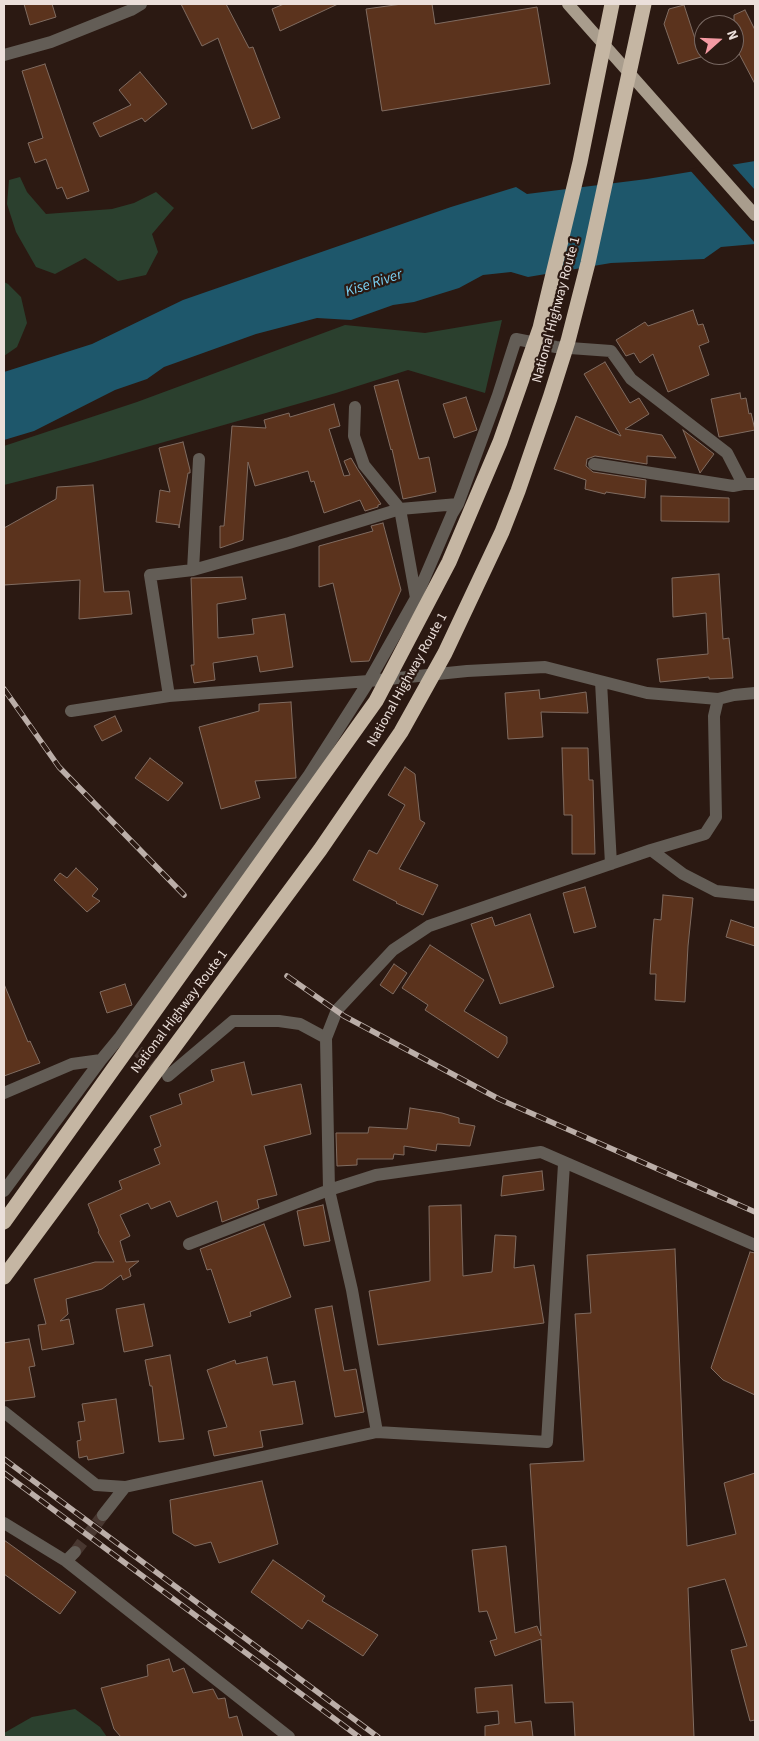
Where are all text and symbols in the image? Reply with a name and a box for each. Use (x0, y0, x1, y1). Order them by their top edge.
north arrow (694, 15, 744, 65)
text: N (721, 27, 743, 43)
street label: National Highway Route 1 (529, 235, 585, 385)
water label: Kise River (343, 266, 405, 302)
street label: National Highway Route 1 (364, 610, 452, 750)
street label: National Highway Route 1 (128, 947, 232, 1077)

